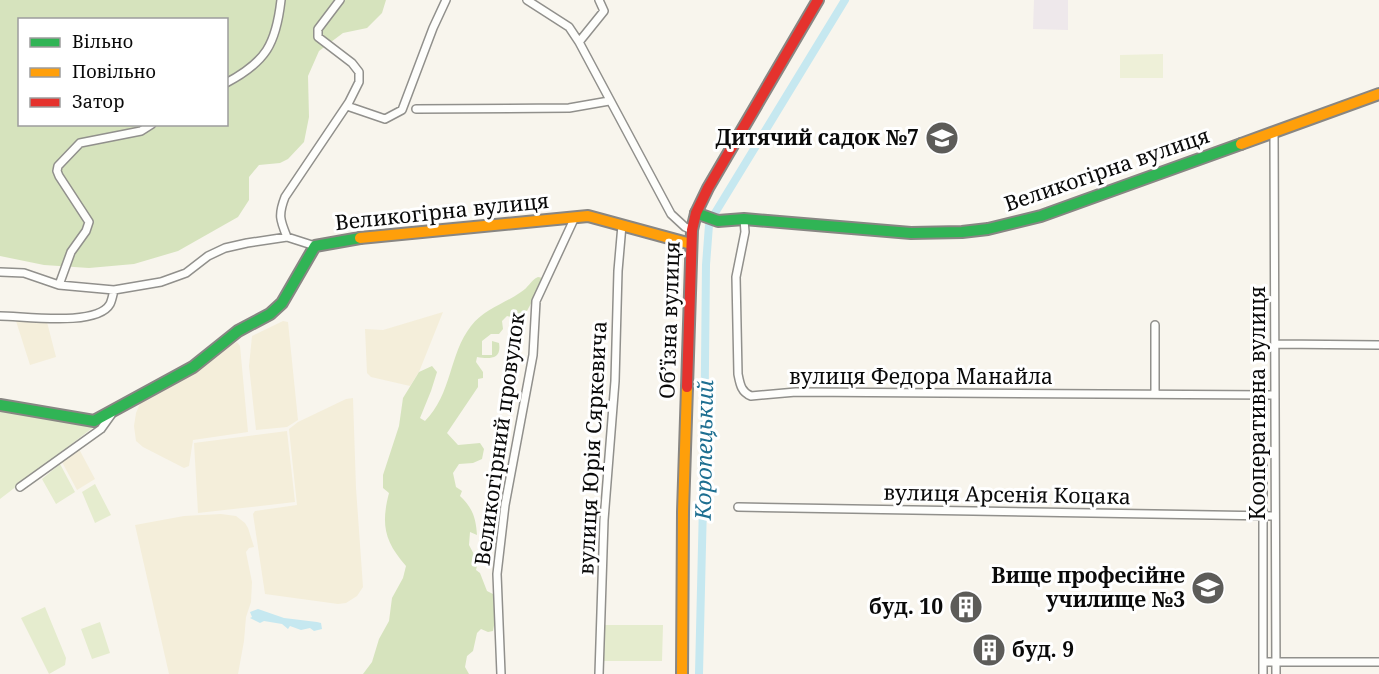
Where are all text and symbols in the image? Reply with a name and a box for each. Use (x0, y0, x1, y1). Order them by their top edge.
legend (18, 18, 228, 126)
text: Вільно (72, 29, 133, 53)
text: Повільно (72, 59, 156, 83)
text: Затор (72, 89, 124, 113)
school or university icon: Дитячий садок №7 (924, 120, 960, 156)
street label: Великогірна вулиця (1000, 121, 1213, 217)
place label: Дитячий садок №7 (715, 123, 919, 151)
street label: Великогірна вулиця (333, 186, 550, 236)
street label: Обʼїзна вулиця (652, 240, 686, 400)
street label: Кооперативна вулиця (1243, 286, 1271, 520)
street label: Великогірний провулок (467, 310, 531, 567)
street label: вулиця Юрія Сяркевича (571, 320, 613, 576)
street label: вулиця Федора Манайла (789, 362, 1053, 390)
water label: Коропецький (687, 380, 719, 521)
street label: вулиця Арсенія Коцака (883, 478, 1131, 510)
place label: Вище професійне училище №3 (991, 561, 1185, 613)
school or university icon: Вище професійне училище №3 (1190, 570, 1226, 606)
building icon: буд. 10 (948, 589, 984, 625)
place label: буд. 10 (869, 592, 943, 620)
building icon: буд. 9 (971, 632, 1007, 668)
place label: буд. 9 (1012, 635, 1074, 663)

